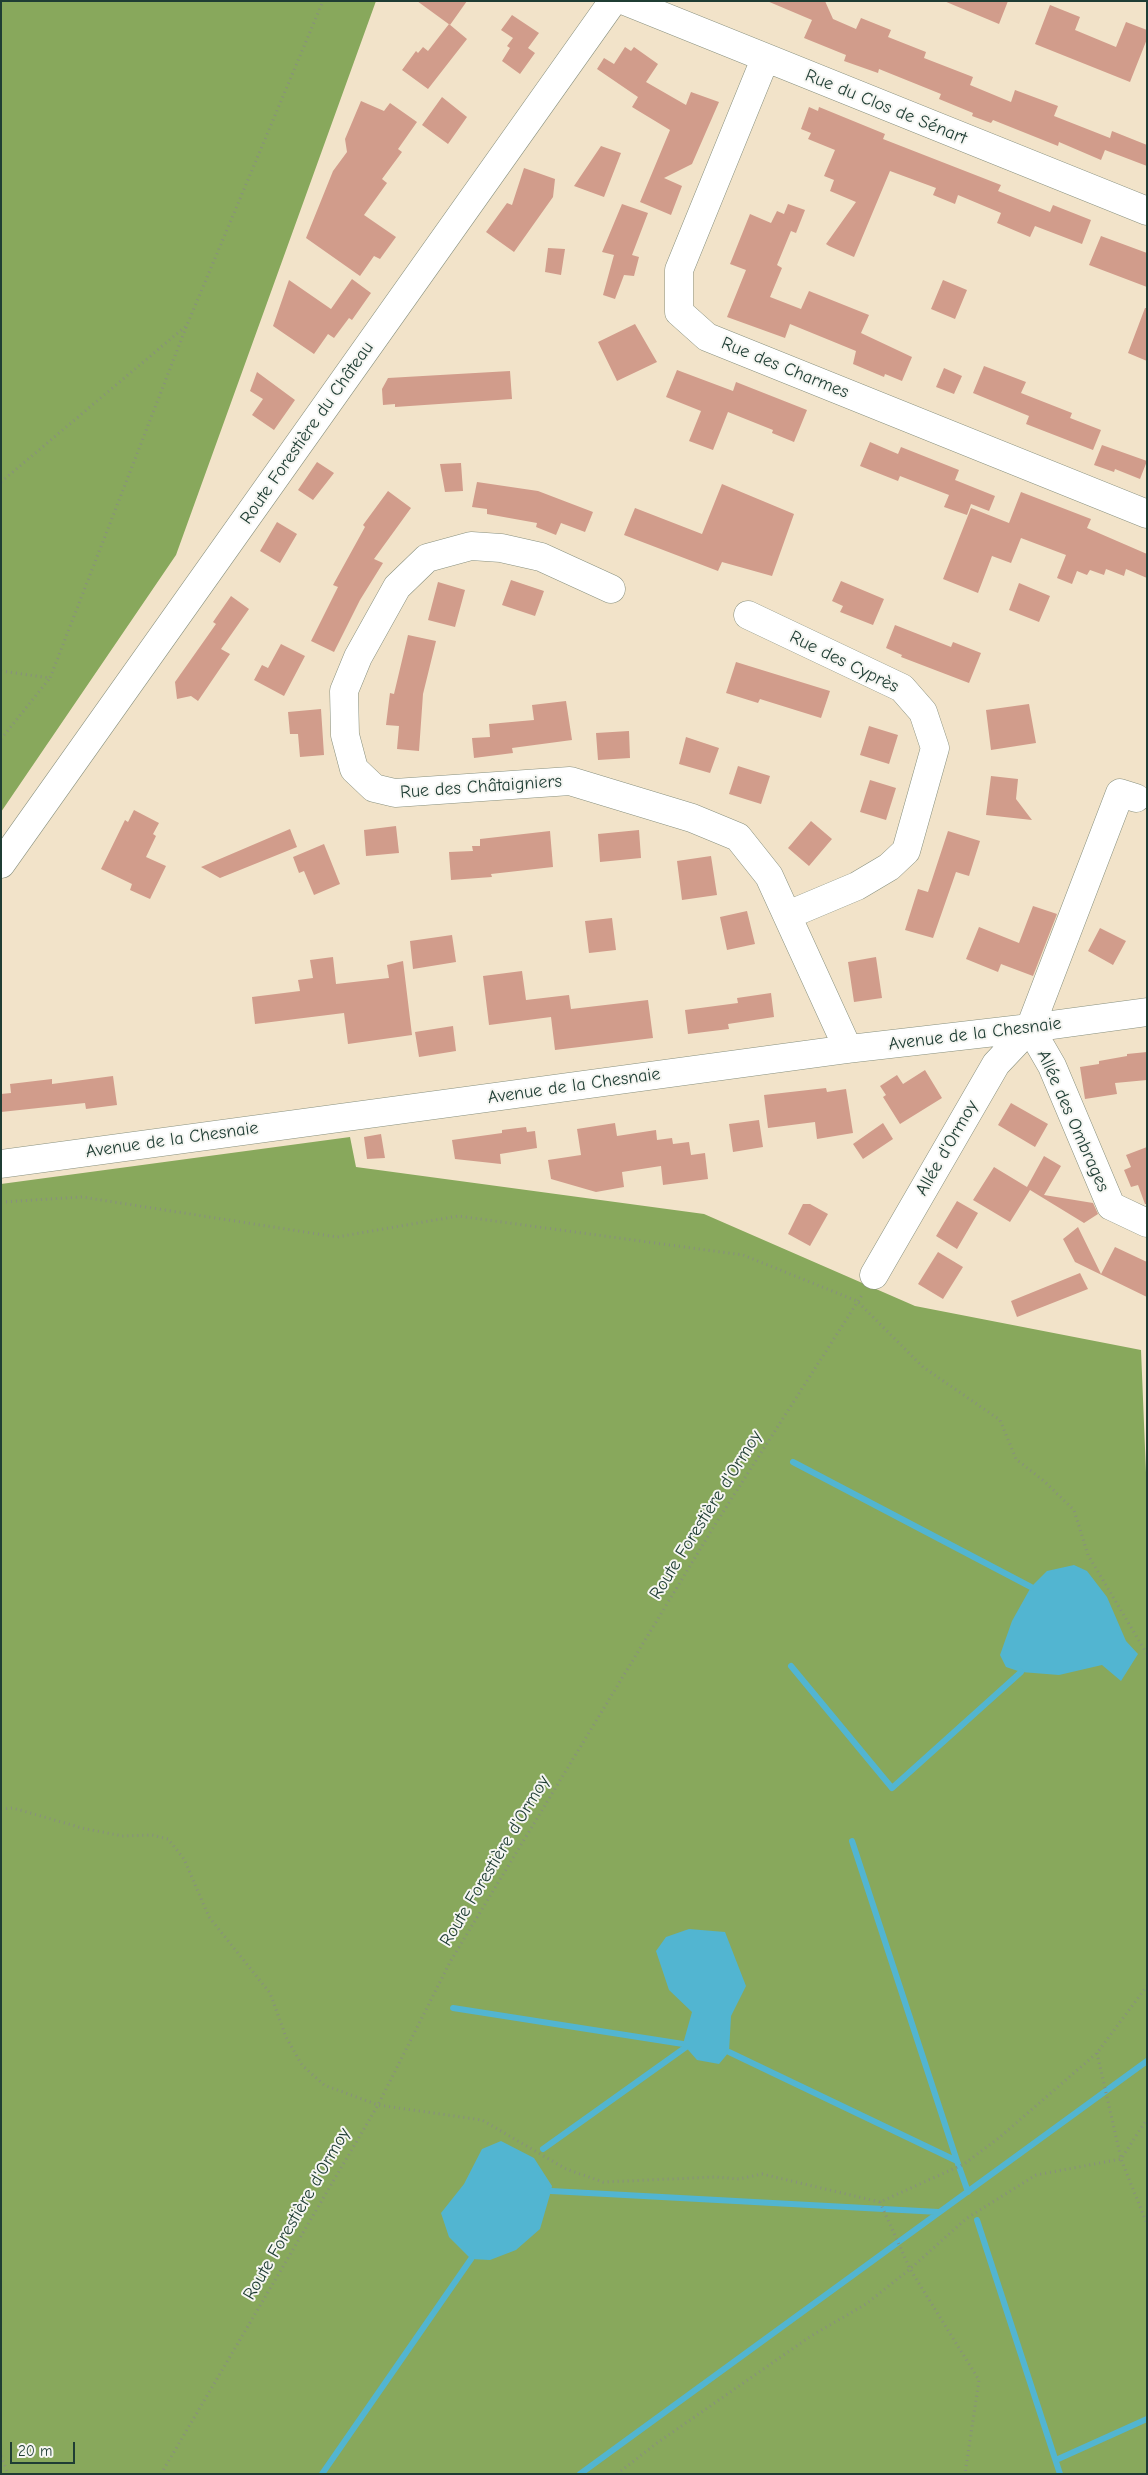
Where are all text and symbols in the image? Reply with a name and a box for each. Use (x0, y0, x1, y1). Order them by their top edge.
street label: Rue du Clos de Sénart (802, 65, 970, 149)
street label: Rue des Charmes (718, 333, 852, 403)
street label: Route Forestière du Château (236, 338, 378, 528)
street label: Rue des Cyprès (786, 626, 902, 698)
street label: Rue des Châtaigniers (399, 771, 563, 803)
street label: Avenue de la Chesnaie (887, 1013, 1063, 1055)
street label: Allée des Ombrages (1032, 1047, 1114, 1195)
street label: Avenue de la Chesnaie (486, 1063, 662, 1109)
street label: Allée d'Ormoy (911, 1096, 983, 1200)
street label: Avenue de la Chesnaie (84, 1117, 260, 1163)
street label: Route Forestière d'Ormoy (645, 1426, 767, 1604)
street label: Route Forestière d'Ormoy (435, 1772, 555, 1950)
street label: Route Forestière d'Ormoy (239, 2124, 355, 2304)
scale bar (12, 2432, 78, 2464)
text: 20 m (18, 2442, 52, 2460)

